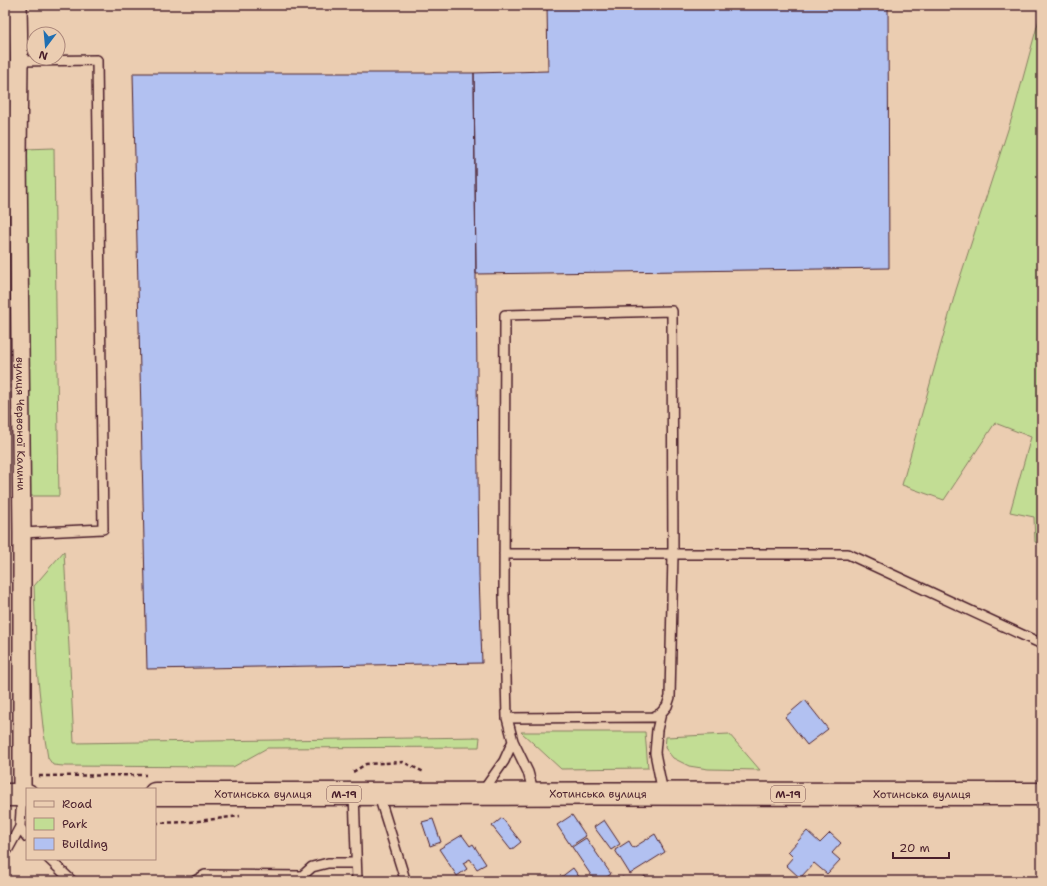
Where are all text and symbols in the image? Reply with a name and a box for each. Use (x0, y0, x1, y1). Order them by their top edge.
north arrow (26, 26, 66, 66)
text: N (37, 47, 50, 64)
street label: вулиця Червоної Калини (13, 357, 29, 491)
street label: Хотинська вулиця (214, 786, 312, 801)
road number: М-19 (327, 786, 361, 802)
street label: Хотинська вулиця (549, 786, 647, 801)
road number: М-19 (771, 786, 805, 802)
street label: Хотинська вулиця (873, 786, 971, 801)
legend (26, 788, 156, 860)
text: Road (62, 796, 93, 812)
text: Park (62, 816, 88, 832)
scale bar (893, 834, 949, 860)
text: Building (62, 836, 108, 852)
text: 20 m (899, 840, 930, 856)

